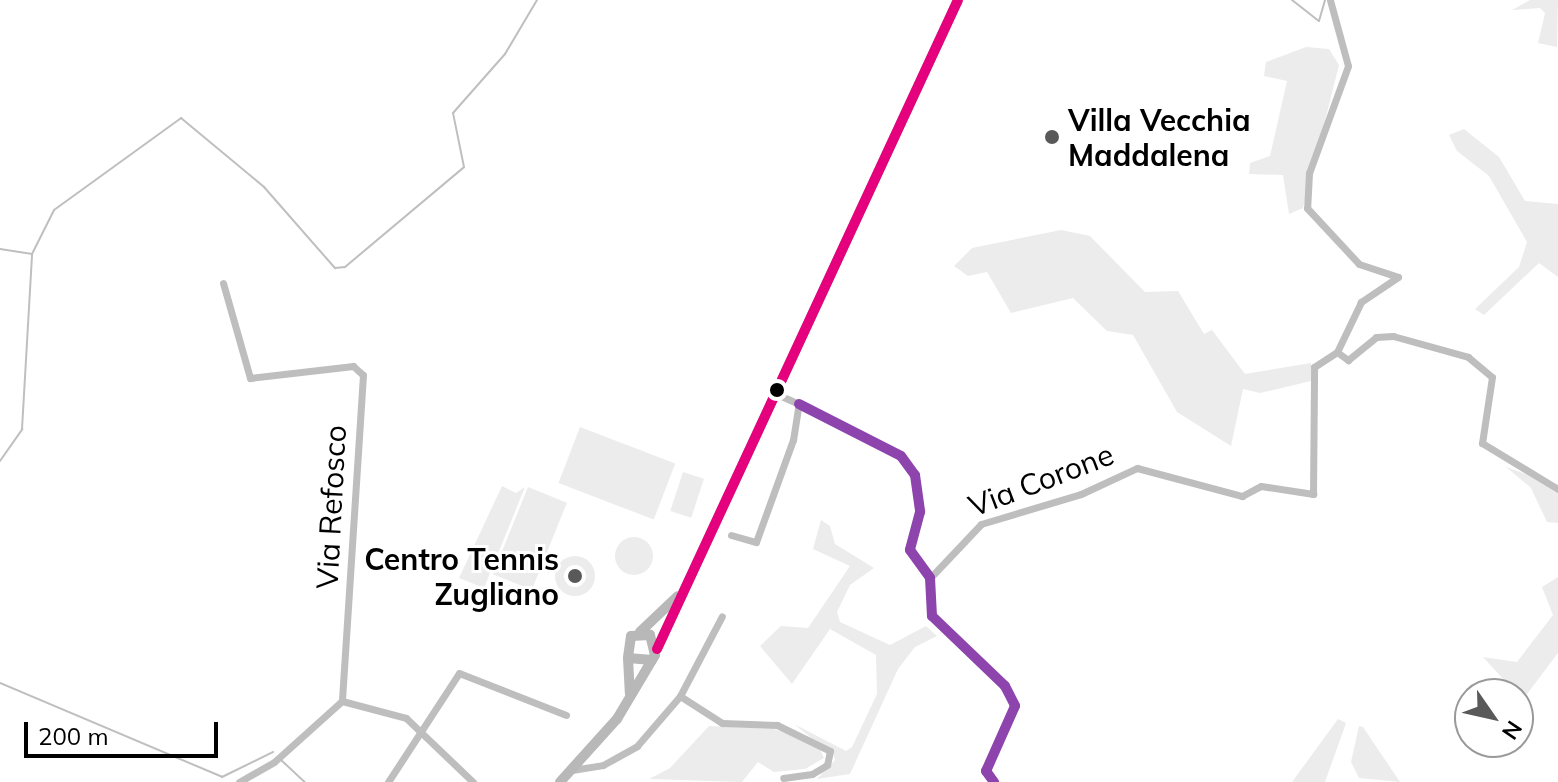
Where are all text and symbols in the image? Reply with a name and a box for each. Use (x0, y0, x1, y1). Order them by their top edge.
place label: Villa Vecchia Maddalena (1068, 102, 1251, 172)
marker: Villa Vecchia Maddalena (1043, 128, 1061, 146)
unlabelled marker (769, 382, 785, 398)
street label: Via Refosco (309, 424, 353, 590)
street label: Via Corone (963, 436, 1119, 524)
place label: Centro Tennis Zugliano (364, 541, 559, 612)
marker: Centro Tennis Zugliano (566, 567, 584, 585)
north arrow (1454, 678, 1534, 758)
scale bar (28, 706, 222, 756)
text: N (1496, 716, 1528, 745)
text: 200 m (38, 721, 109, 751)

